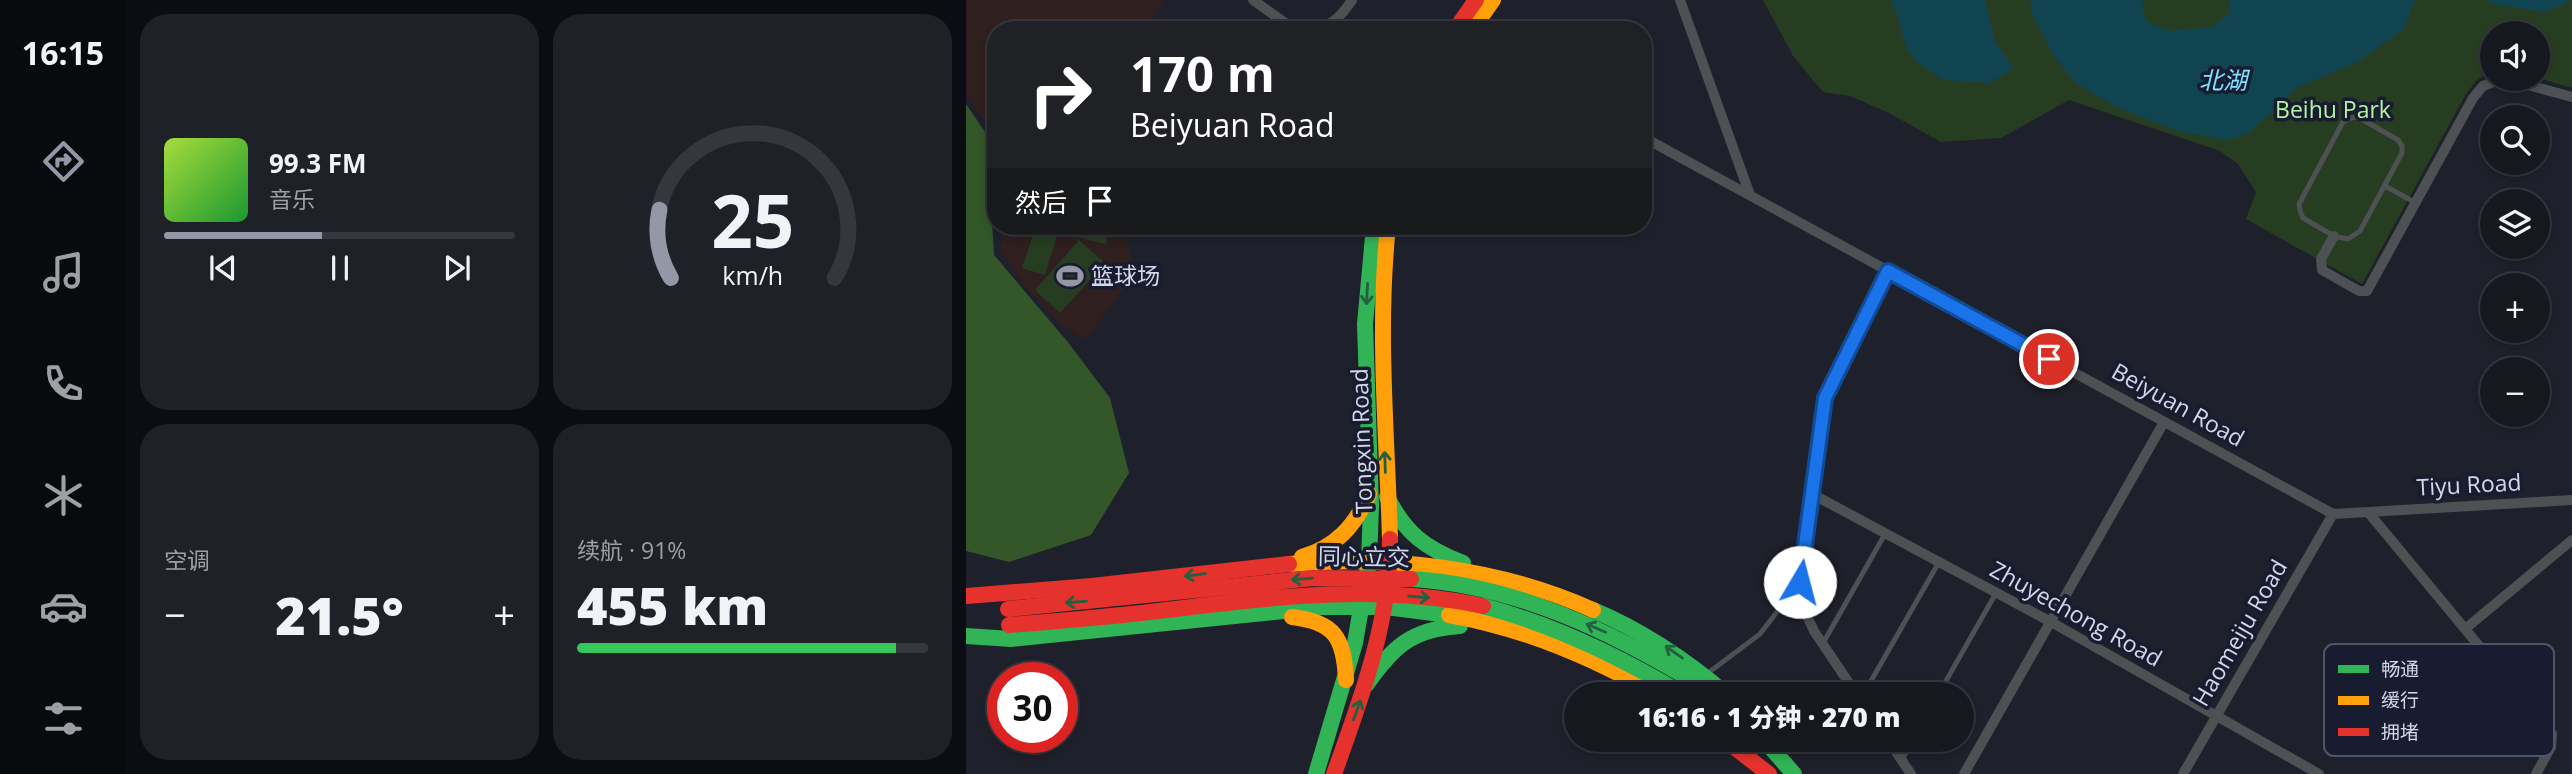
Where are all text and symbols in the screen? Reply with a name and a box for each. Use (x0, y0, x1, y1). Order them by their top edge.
map controls (2480, 21, 2550, 427)
button: sound (2480, 21, 2550, 91)
text: 16:15 (22, 31, 104, 74)
text: 170 m (1130, 40, 1275, 106)
icon: right (1015, 49, 1106, 140)
water label: 北湖 (2199, 63, 2251, 96)
park label: Beihu Park (2275, 93, 2391, 125)
text: Beiyuan Road (1130, 103, 1334, 146)
button: search (2480, 105, 2550, 175)
icon: directions (39, 137, 88, 186)
text: 99.3 FM (269, 145, 367, 181)
text: 25 (711, 171, 794, 270)
icon: arrive (1081, 182, 1119, 220)
text: 音乐 (269, 183, 315, 215)
text: 然后 (1015, 184, 1067, 220)
button: layers (2480, 189, 2550, 259)
icon: music (39, 248, 88, 297)
icon: previous (204, 249, 242, 287)
icon: pause (321, 249, 359, 287)
icon: next (438, 249, 476, 287)
text: km/h (722, 258, 783, 292)
place label: 篮球场 (1091, 259, 1160, 291)
sports icon: 篮球场 (1055, 261, 1085, 291)
button: + (2480, 273, 2550, 343)
one-way arrow (1360, 282, 1373, 304)
pin (2019, 329, 2079, 389)
icon: arrive (2030, 340, 2068, 378)
street label: Beiyuan Road (2106, 355, 2251, 454)
button: − (2480, 357, 2550, 427)
icon: phone (39, 359, 88, 408)
street label: Tongxin Road (1342, 368, 1380, 515)
one-way arrow (1379, 450, 1392, 473)
street label: Tiyu Road (2416, 465, 2522, 503)
icon: climate (39, 471, 88, 520)
text: 续航 · 91% (577, 534, 686, 566)
street label: 同心立交 (1318, 539, 1410, 573)
text: 空调 (164, 544, 210, 576)
position arrow (1763, 545, 1837, 619)
street label: Zhuyechong Road (1985, 553, 2168, 674)
street label: Haomeiju Road (2184, 553, 2294, 712)
one-way arrow (1184, 568, 1207, 581)
text: 455 km (577, 569, 768, 640)
one-way arrow (1292, 573, 1314, 586)
text: 21.5° (275, 579, 404, 650)
icon: car (39, 582, 88, 631)
text: − (164, 588, 186, 640)
text: + (493, 588, 515, 640)
one-way arrow (1407, 591, 1430, 604)
one-way arrow (1065, 596, 1088, 609)
one-way arrow (1586, 621, 1607, 634)
legend (2324, 644, 2554, 756)
one-way arrow (1665, 645, 1684, 659)
text: 畅通 (2381, 656, 2419, 682)
speed limit sign: 30 (987, 662, 1078, 753)
text: 缓行 (2381, 687, 2419, 713)
icon: filters (39, 694, 88, 743)
one-way arrow (1352, 699, 1364, 721)
text: 16:16 · 1 分钟 · 270 m (1638, 699, 1900, 735)
text: 拥堵 (2381, 719, 2419, 745)

